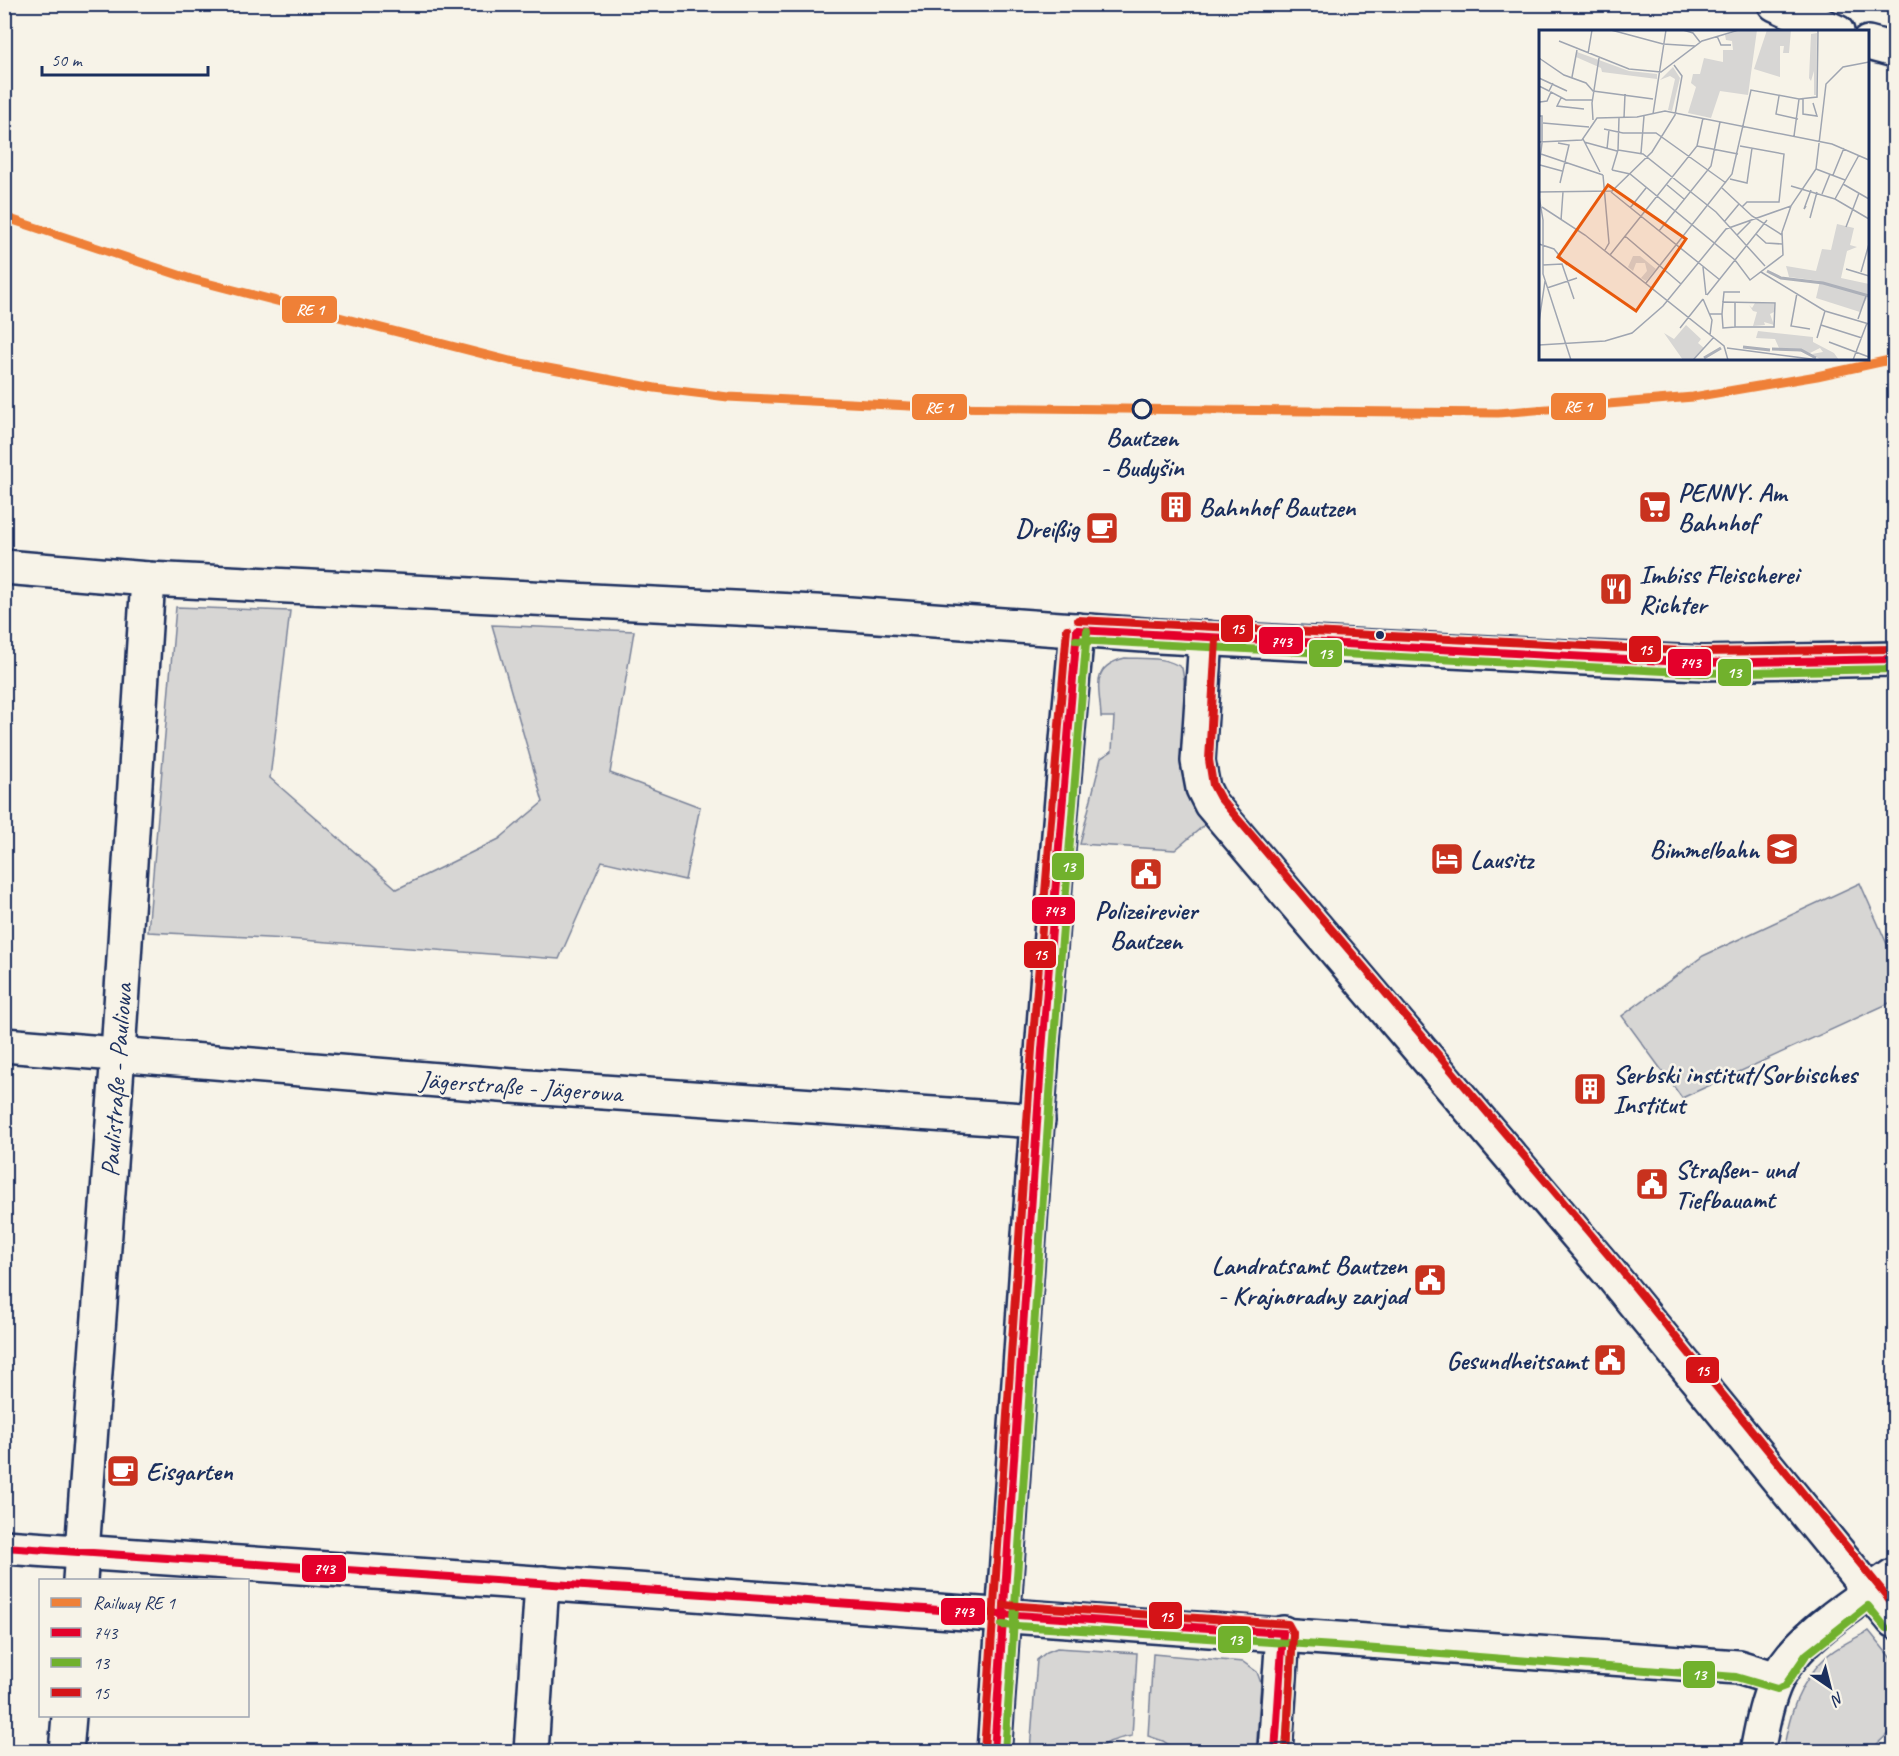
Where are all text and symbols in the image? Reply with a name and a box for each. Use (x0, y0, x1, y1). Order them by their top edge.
inset map (1539, 30, 1869, 360)
scale bar (42, 39, 208, 77)
text: 50 m (51, 49, 84, 71)
line badge: RE 1 (281, 295, 338, 324)
text: RE 1 (296, 300, 326, 320)
line badge: RE 1 (1550, 392, 1607, 421)
line badge: RE 1 (911, 393, 968, 421)
text: RE 1 (1564, 397, 1594, 417)
text: RE 1 (925, 398, 955, 418)
marker: Bautzen - Budyšin (1132, 399, 1152, 419)
place label: Bautzen - Budyšin (1100, 421, 1185, 484)
place label: PENNY. Am Bahnhof (1678, 476, 1789, 539)
building icon: Bahnhof Bautzen (1158, 489, 1194, 525)
supermarket icon: PENNY. Am Bahnhof (1637, 489, 1673, 525)
place label: Bahnhof Bautzen (1199, 491, 1357, 524)
cafe icon: Dreißig (1084, 510, 1120, 546)
place label: Dreißig (1015, 512, 1082, 545)
place label: Imbiss Fleischerei Richter (1639, 558, 1802, 621)
restaurant icon: Imbiss Fleischerei Richter (1598, 571, 1634, 607)
line badge: 15 (1220, 614, 1254, 643)
text: 15 (1230, 619, 1246, 639)
line badge: 743 (1258, 626, 1304, 655)
unlabelled marker (1374, 629, 1386, 641)
text: 743 (1270, 632, 1294, 652)
line badge: 15 (1628, 635, 1662, 663)
line badge: 13 (1308, 639, 1343, 668)
text: 15 (1638, 640, 1654, 660)
text: 13 (1318, 644, 1334, 664)
line badge: 743 (1667, 648, 1712, 677)
text: 743 (1679, 653, 1703, 673)
line badge: 13 (1717, 658, 1752, 687)
text: 13 (1727, 663, 1743, 683)
school or university icon: Bimmelbahn (1764, 831, 1800, 867)
place label: Bimmelbahn (1650, 833, 1761, 866)
hotel icon: Lausitz (1429, 841, 1465, 877)
place label: Lausitz (1470, 843, 1535, 876)
line badge: 13 (1051, 852, 1085, 881)
public building icon: Polizeirevier Bautzen (1128, 856, 1164, 892)
text: 13 (1061, 857, 1077, 877)
place label: Polizeirevier Bautzen (1095, 894, 1200, 957)
line badge: 743 (1031, 896, 1076, 925)
text: 743 (1043, 901, 1067, 921)
line badge: 15 (1023, 940, 1057, 969)
text: 15 (1033, 945, 1049, 965)
street label: Paulistraße - Pauliowa (93, 981, 140, 1178)
place label: Serbski institut/Sorbisches Institut (1613, 1058, 1860, 1121)
street label: Jägerstraße - Jägerowa (417, 1063, 626, 1110)
building icon: Serbski institut/Sorbisches Institut (1572, 1071, 1608, 1107)
place label: Straßen- und Tiefbauamt (1675, 1153, 1800, 1216)
public building icon: Straßen- und Tiefbauamt (1634, 1166, 1670, 1202)
place label: Landratsamt Bautzen - Krajnoradny zarjad (1211, 1249, 1412, 1312)
public building icon: Landratsamt Bautzen - Krajnoradny zarjad (1412, 1262, 1448, 1298)
public building icon: Gesundheitsamt (1592, 1342, 1628, 1378)
place label: Gesundheitsamt (1447, 1344, 1590, 1377)
line badge: 15 (1685, 1356, 1720, 1384)
text: 15 (1695, 1361, 1711, 1381)
cafe icon: Eisgarten (105, 1453, 141, 1489)
place label: Eisgarten (146, 1455, 234, 1488)
line badge: 743 (301, 1554, 347, 1583)
text: 743 (313, 1559, 337, 1579)
legend (39, 1579, 249, 1717)
text: Railway RE 1 (93, 1592, 176, 1614)
line badge: 743 (940, 1597, 986, 1626)
line badge: 15 (1148, 1601, 1183, 1630)
text: 743 (952, 1602, 976, 1622)
text: 15 (1159, 1607, 1175, 1627)
text: 743 (93, 1622, 119, 1644)
line badge: 13 (1217, 1625, 1252, 1654)
text: 13 (1228, 1630, 1244, 1650)
text: 13 (93, 1652, 111, 1674)
north arrow (1800, 1657, 1860, 1717)
line badge: 13 (1682, 1660, 1716, 1689)
text: 13 (1692, 1665, 1708, 1685)
text: 15 (93, 1682, 110, 1704)
text: N (1826, 1687, 1848, 1711)

